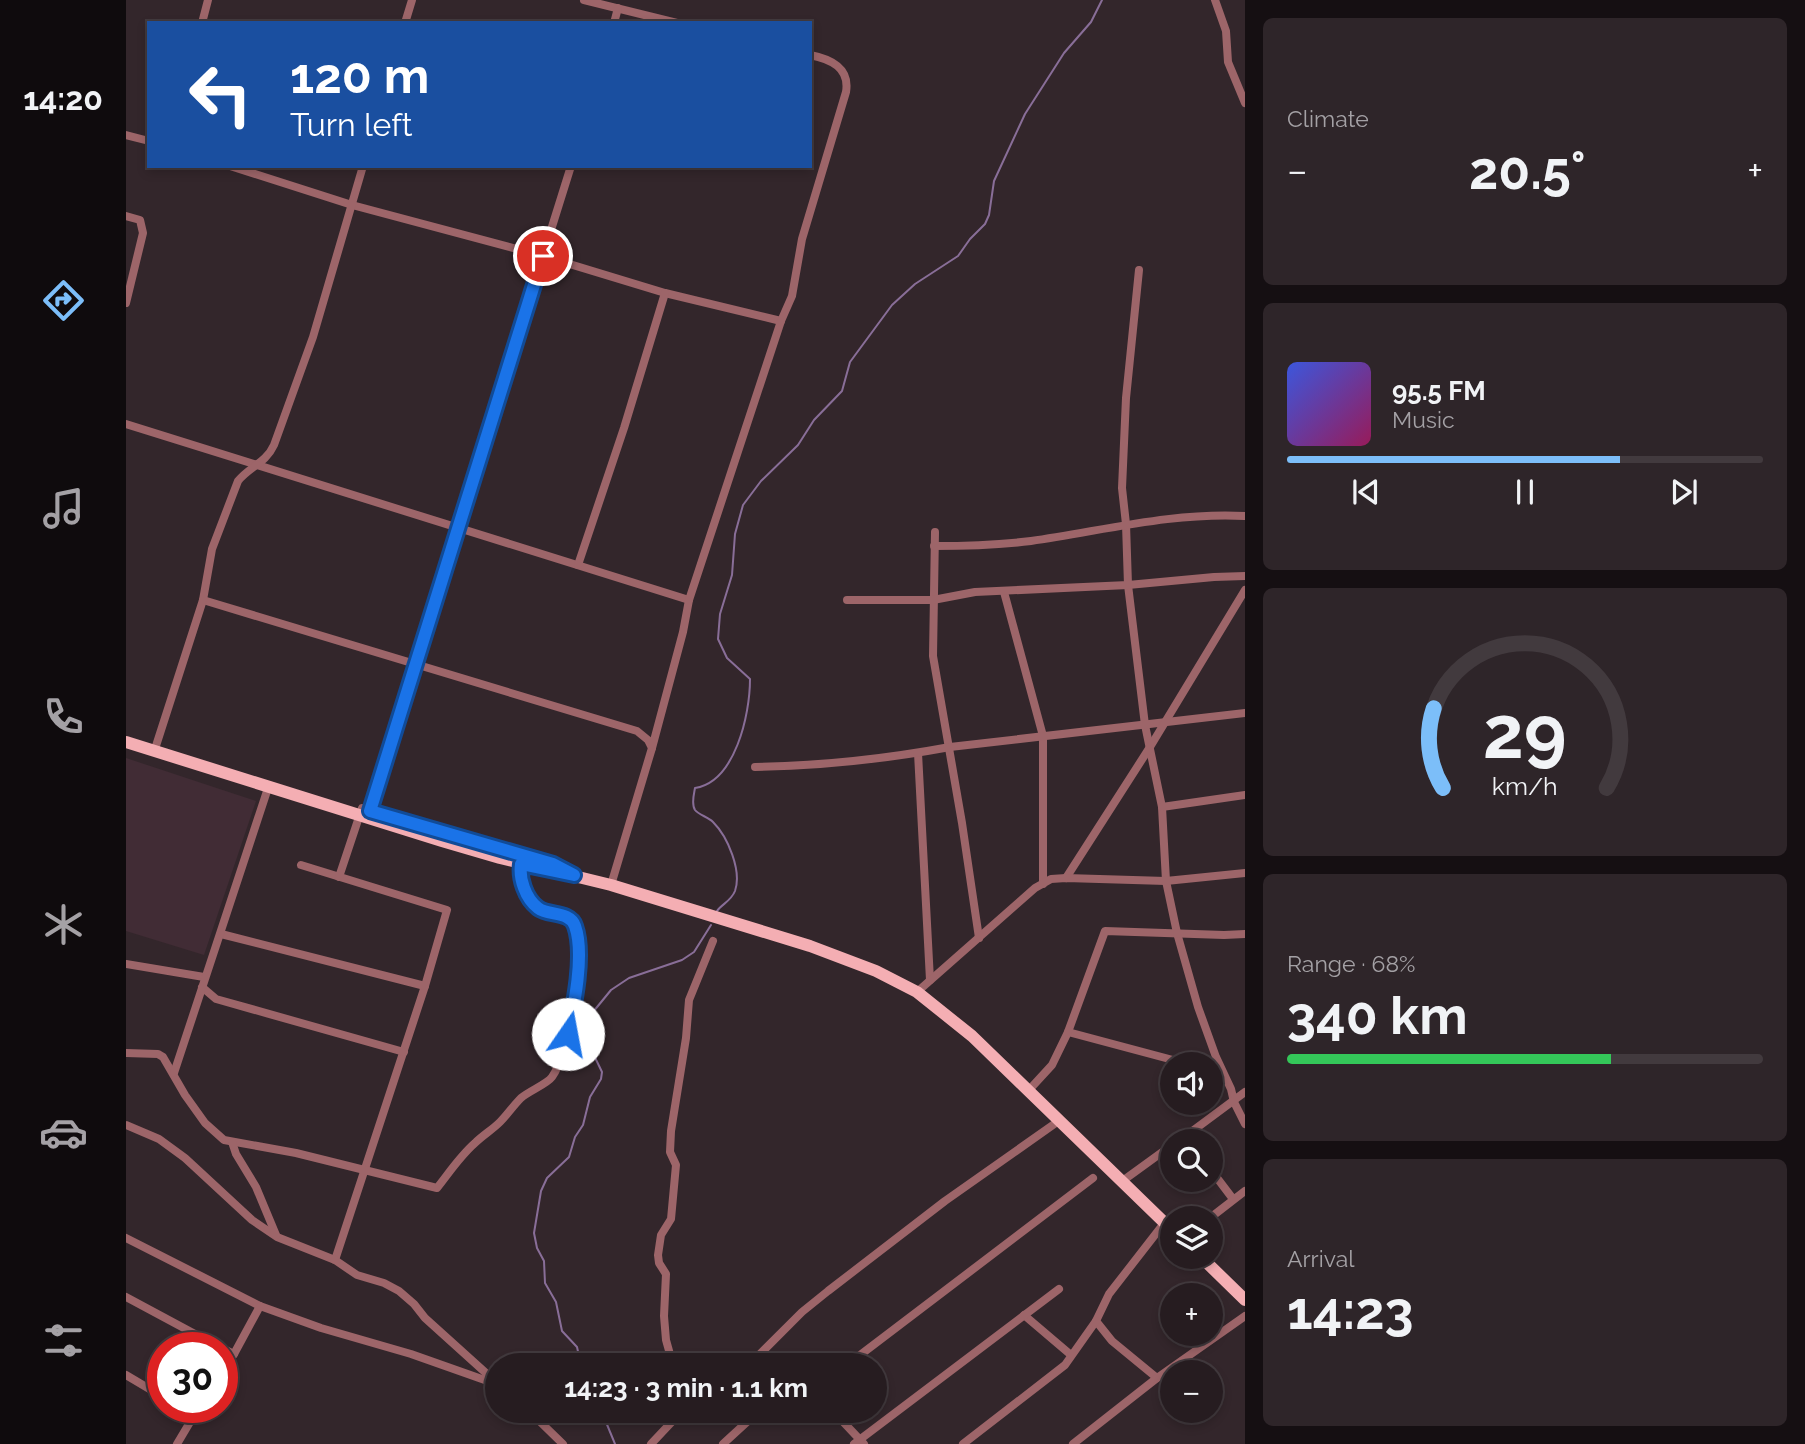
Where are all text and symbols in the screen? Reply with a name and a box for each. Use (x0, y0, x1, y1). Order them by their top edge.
text: 120 m (290, 47, 429, 104)
icon: left (175, 49, 266, 140)
text: 14:20 (23, 80, 103, 117)
text: Climate (1287, 105, 1369, 132)
text: Turn left (290, 106, 412, 143)
text: 20.5° (1469, 140, 1586, 201)
text: − (1287, 148, 1307, 193)
text: + (1747, 148, 1763, 193)
pin (513, 226, 573, 286)
icon: arrive (524, 237, 562, 275)
icon: directions (39, 276, 88, 325)
text: 95.5 FM (1392, 376, 1486, 406)
text: Music (1392, 406, 1455, 433)
icon: previous (1347, 473, 1385, 511)
icon: pause (1506, 473, 1544, 511)
icon: next (1665, 473, 1703, 511)
icon: music (39, 484, 88, 533)
text: 29 (1483, 690, 1567, 775)
icon: phone (39, 692, 88, 741)
text: km/h (1492, 771, 1558, 801)
icon: climate (39, 900, 88, 949)
text: Range · 68% (1287, 950, 1416, 977)
text: 340 km (1287, 985, 1468, 1046)
position arrow (531, 997, 605, 1071)
map controls (1160, 1052, 1223, 1423)
button: sound (1160, 1052, 1223, 1115)
icon: car (39, 1108, 88, 1157)
button: search (1160, 1129, 1223, 1192)
button: layers (1160, 1206, 1223, 1269)
text: Arrival (1287, 1245, 1354, 1272)
text: 14:23 (1287, 1280, 1414, 1341)
button: + (1160, 1283, 1223, 1346)
icon: filters (39, 1316, 88, 1365)
speed limit sign: 30 (147, 1332, 238, 1423)
button: − (1160, 1360, 1223, 1423)
text: 14:23 · 3 min · 1.1 km (564, 1373, 808, 1403)

